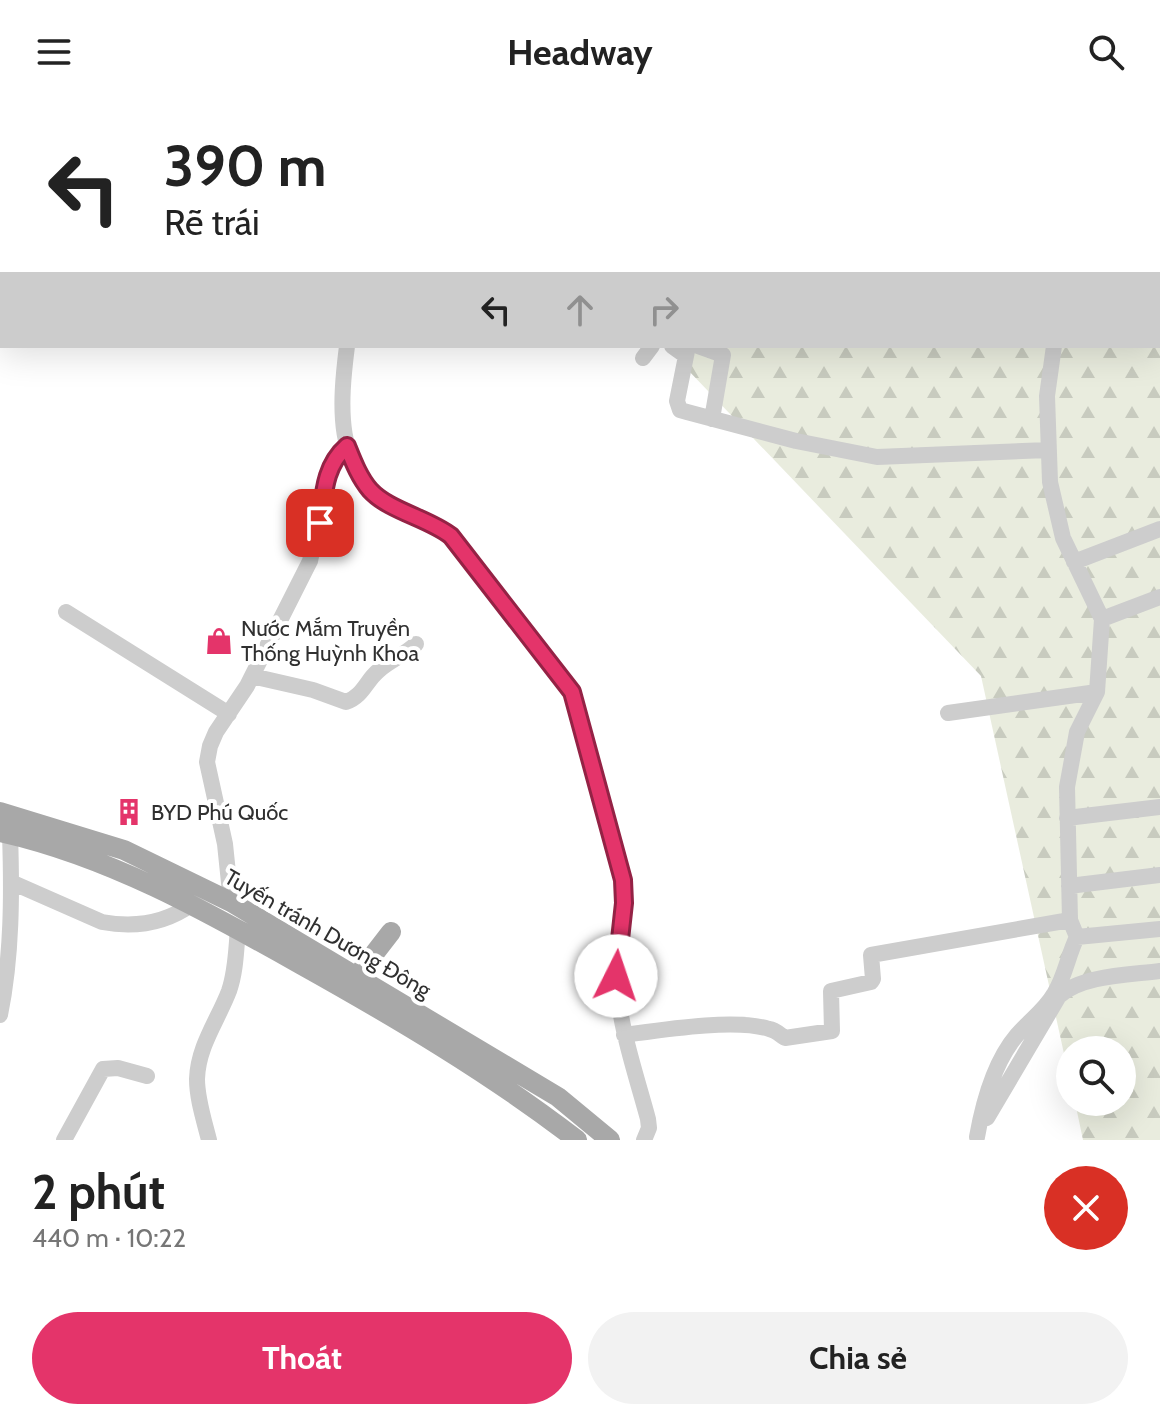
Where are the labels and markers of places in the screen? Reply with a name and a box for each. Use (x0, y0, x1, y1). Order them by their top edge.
pin (286, 489, 354, 557)
place label: Nước Mắm Truyền Thống Huỳnh Khoa (241, 615, 419, 667)
shop icon: Nước Mắm Truyền Thống Huỳnh Khoa (204, 626, 234, 656)
building icon: BYD Phú Quốc (114, 797, 144, 827)
place label: BYD Phú Quốc (151, 799, 288, 826)

